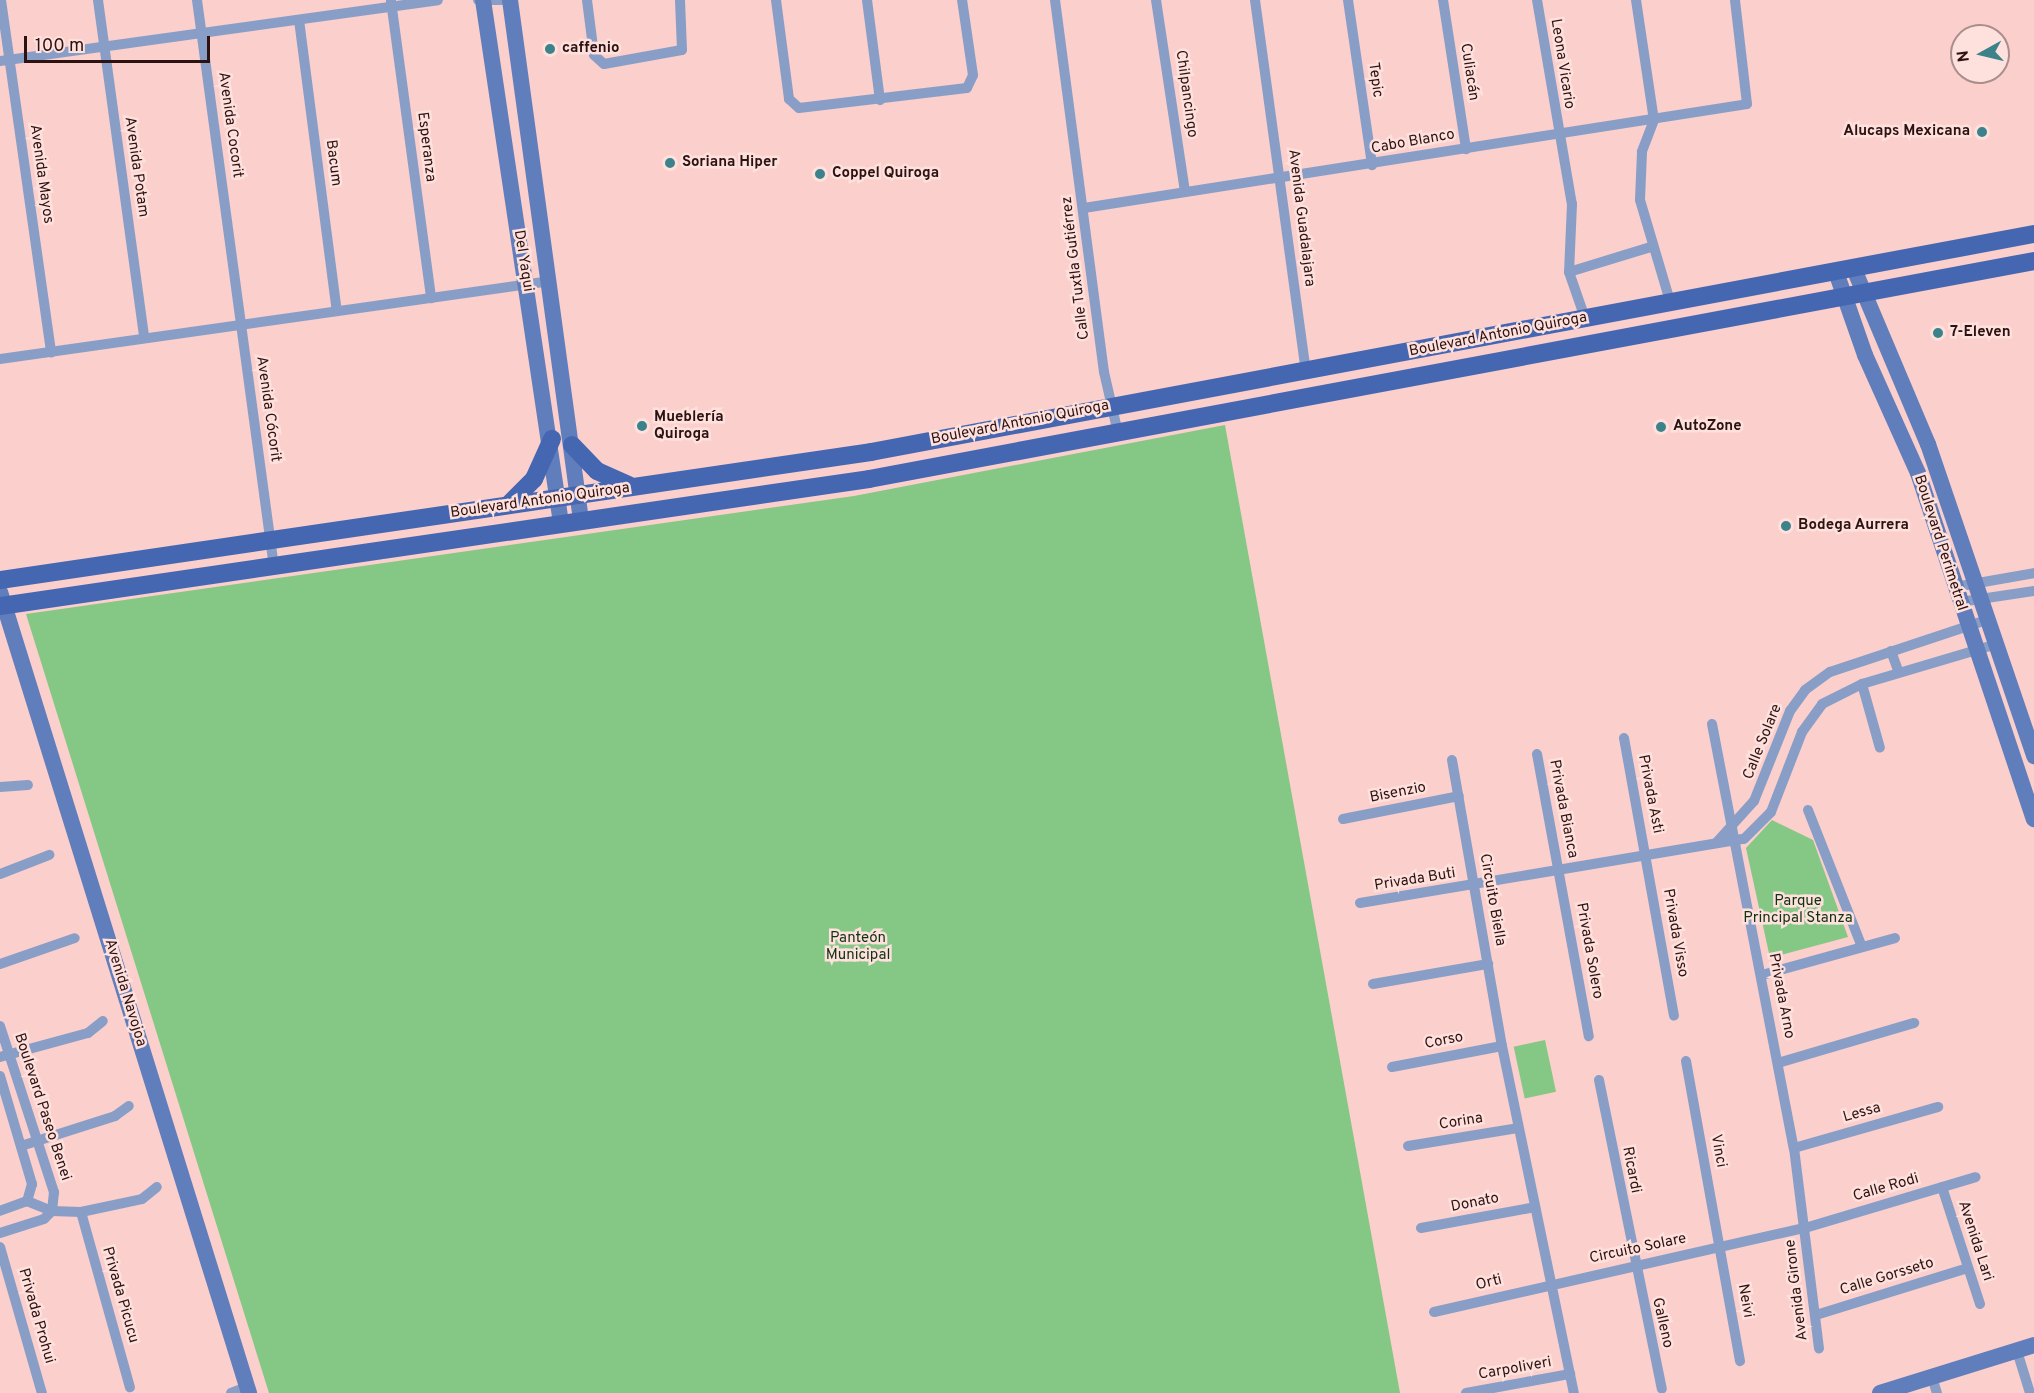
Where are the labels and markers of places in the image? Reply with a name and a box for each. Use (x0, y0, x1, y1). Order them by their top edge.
place label: caffenio (562, 40, 619, 58)
marker: caffenio (543, 42, 557, 56)
place label: Alucaps Mexicana (1843, 123, 1970, 141)
marker: Alucaps Mexicana (1975, 125, 1989, 139)
place label: Soriana Hiper (682, 154, 778, 172)
marker: Soriana Hiper (663, 156, 677, 170)
place label: Coppel Quiroga (832, 165, 939, 183)
marker: Coppel Quiroga (813, 167, 827, 181)
place label: 7-Eleven (1950, 324, 2011, 342)
marker: 7-Eleven (1931, 326, 1945, 340)
place label: Mueblería Quiroga (654, 408, 724, 443)
place label: AutoZone (1673, 418, 1742, 436)
marker: Mueblería Quiroga (635, 419, 649, 433)
marker: AutoZone (1654, 420, 1668, 434)
place label: Bodega Aurrera (1798, 517, 1910, 535)
marker: Bodega Aurrera (1779, 519, 1793, 533)

